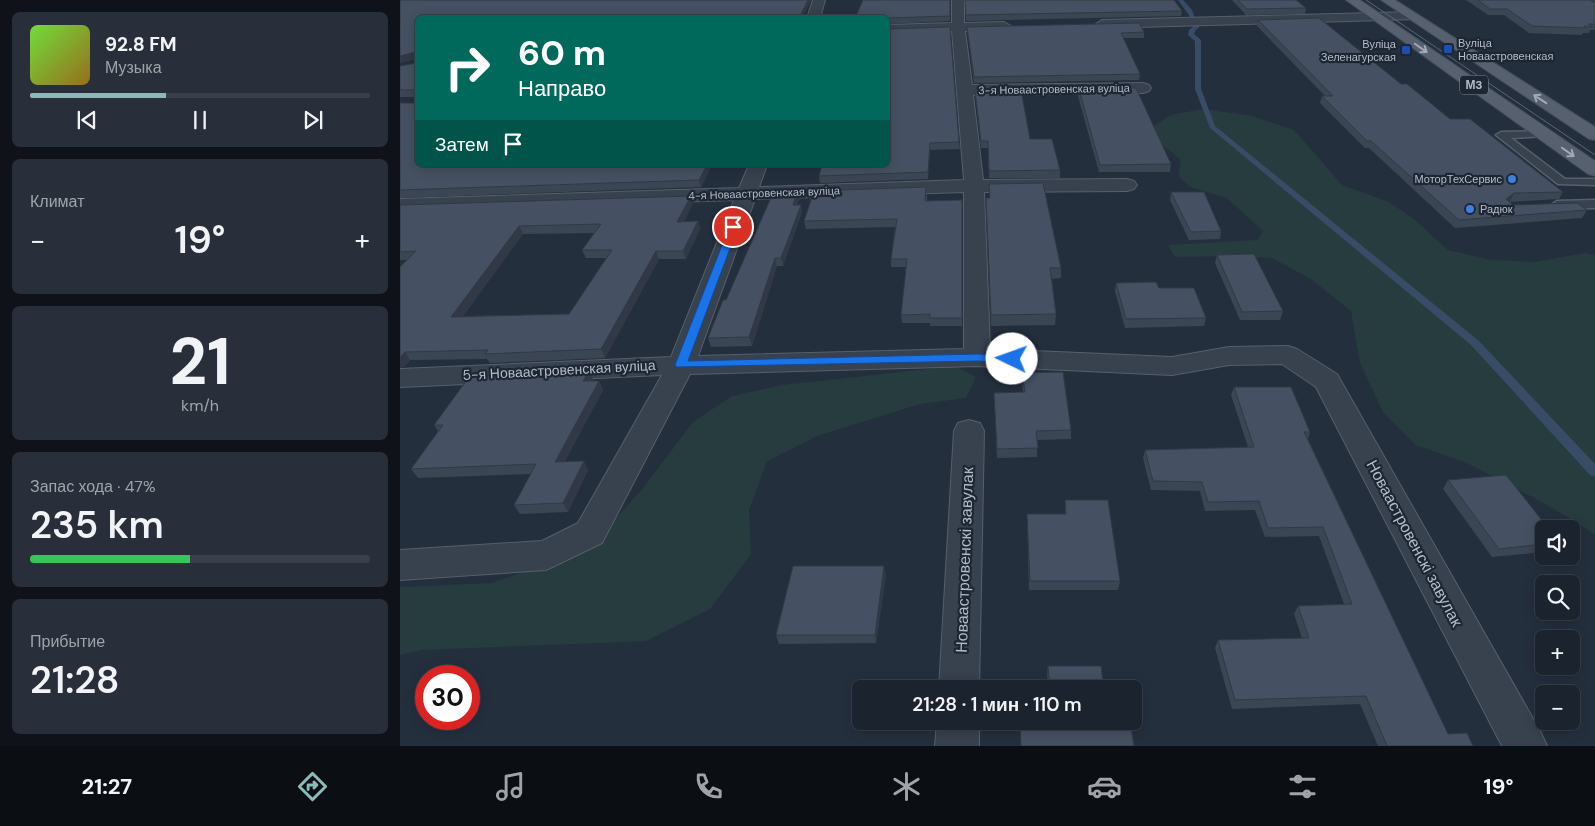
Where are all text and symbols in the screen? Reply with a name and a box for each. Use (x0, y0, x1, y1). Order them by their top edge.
text: 60 m (518, 30, 606, 76)
text: 92.8 FM (105, 32, 177, 57)
icon: right (435, 35, 500, 100)
place label: Вуліца Новаастровенская (1458, 36, 1553, 63)
place label: Вуліца Зеленагурская (1321, 37, 1397, 64)
one-way arrow (1414, 43, 1428, 53)
marker: Вуліца Новаастровенская (1442, 43, 1454, 55)
marker: Вуліца Зеленагурская (1400, 44, 1412, 56)
text: Музыка (105, 57, 162, 78)
text: Направо (518, 74, 606, 103)
road number: М3 (1460, 76, 1488, 94)
street label: 3-я Новаастровенская вуліца (978, 81, 1131, 97)
one-way arrow (1533, 94, 1547, 104)
icon: previous (73, 106, 101, 134)
icon: pause (186, 106, 214, 134)
icon: next (299, 106, 327, 134)
icon: arrive (499, 130, 527, 158)
text: Затем (435, 132, 489, 157)
one-way arrow (1561, 147, 1575, 157)
place label: МоторТехСервис (1415, 172, 1502, 186)
marker: МоторТехСервис (1506, 173, 1518, 185)
street label: 4-я Новаастровенская вуліца (688, 183, 841, 203)
text: Климат (30, 191, 84, 212)
place label: Радюк (1480, 202, 1513, 216)
marker: Радюк (1464, 203, 1476, 215)
pin (712, 206, 754, 248)
icon: arrive (719, 213, 747, 241)
text: 19° (175, 215, 225, 265)
text: − (30, 222, 45, 259)
text: + (355, 222, 370, 259)
text: 21 (169, 320, 231, 404)
position arrow (985, 332, 1037, 384)
street label: 5-я Новаастровенская вуліца (462, 356, 656, 384)
text: km/h (181, 395, 219, 416)
street label: Новаастровенскі завулак (1362, 456, 1468, 631)
street label: Новаастровенскі завулак (951, 466, 978, 653)
text: Запас хода · 47% (30, 476, 156, 497)
text: 235 km (30, 500, 164, 550)
map controls (1535, 520, 1580, 730)
button: sound (1535, 520, 1580, 565)
button: search (1535, 575, 1580, 620)
button: + (1535, 630, 1580, 675)
text: Прибытие (30, 631, 105, 652)
text: 21:28 (30, 655, 120, 705)
speed limit sign: 30 (415, 665, 480, 730)
button: − (1535, 685, 1580, 730)
text: 21:28 · 1 мин · 110 m (912, 692, 1082, 717)
icon: directions (295, 769, 330, 804)
icon: music (493, 769, 528, 804)
icon: phone (691, 769, 726, 804)
icon: climate (889, 769, 924, 804)
icon: car (1087, 769, 1122, 804)
icon: filters (1285, 769, 1320, 804)
text: 21:27 (82, 772, 132, 801)
text: 19° (1484, 772, 1513, 801)

